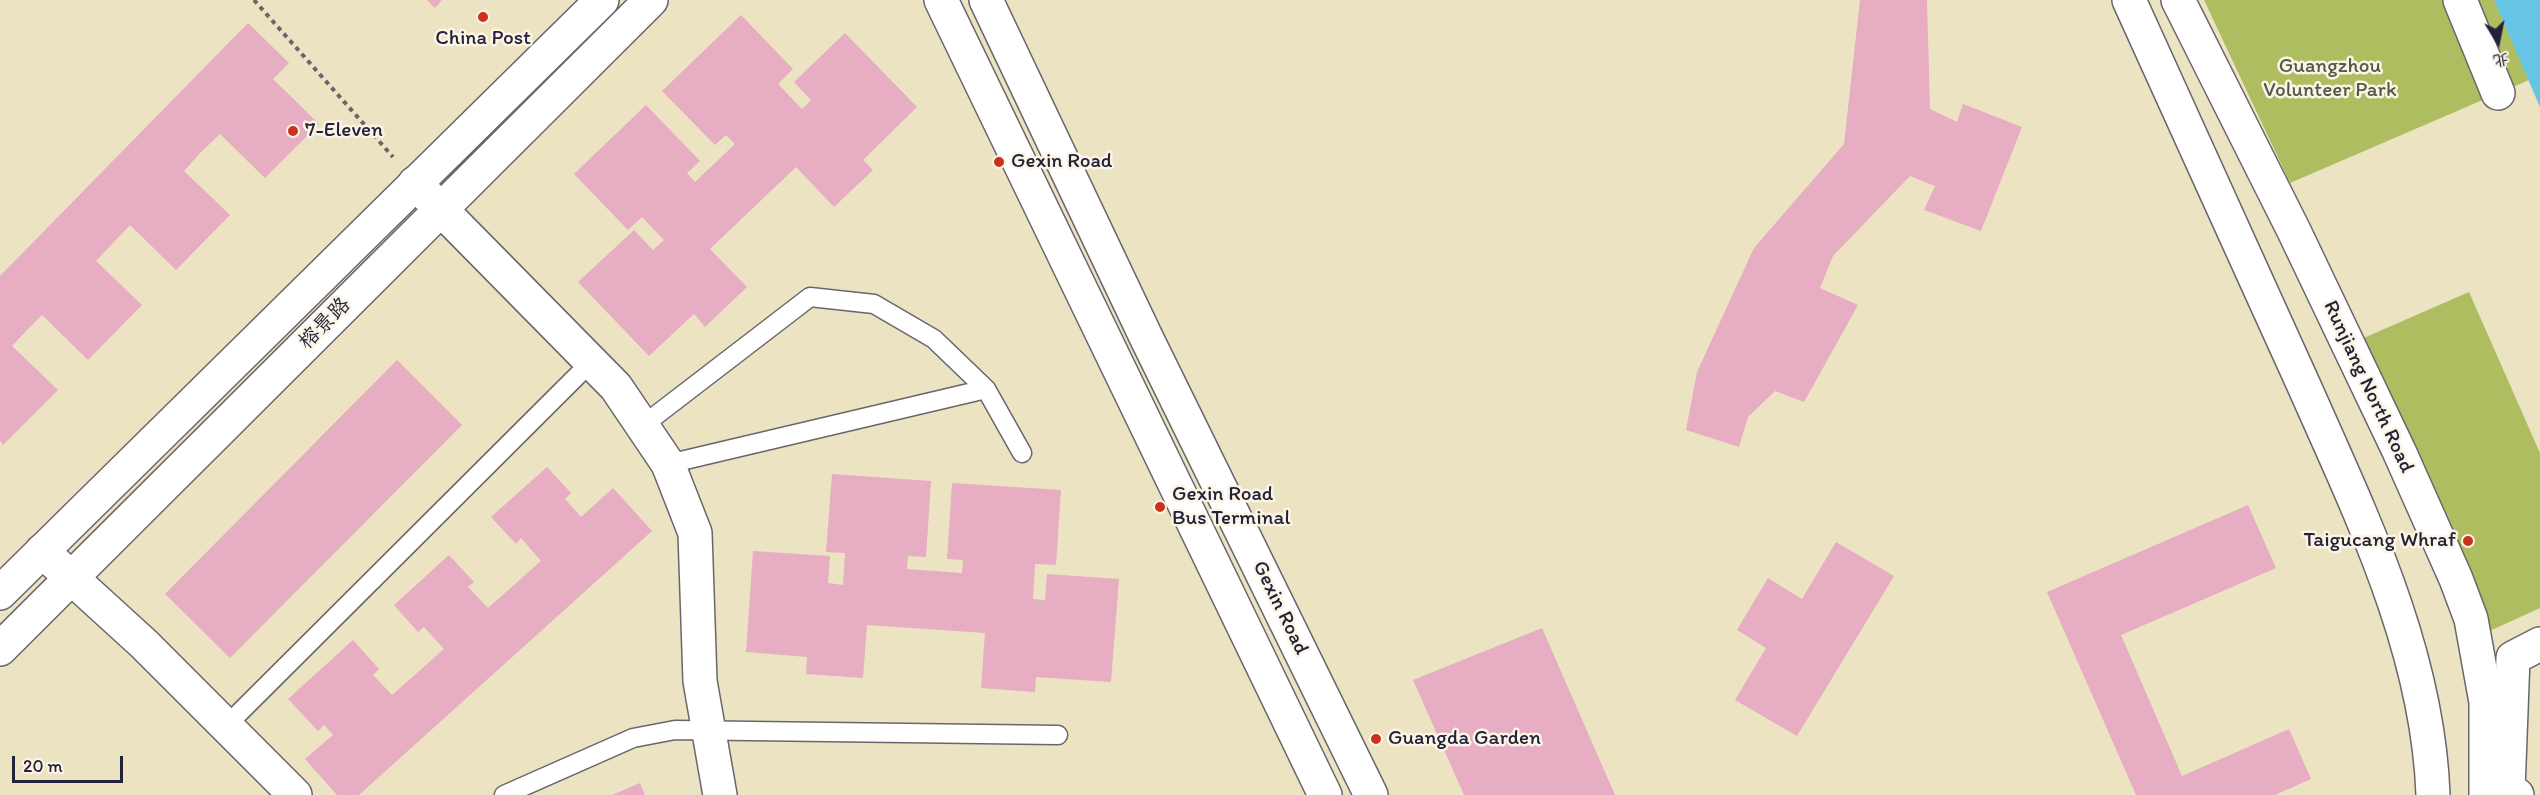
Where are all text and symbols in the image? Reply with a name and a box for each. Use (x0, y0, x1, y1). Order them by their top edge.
marker: China Post (476, 10, 490, 24)
north arrow (2468, 12, 2528, 72)
place label: China Post (435, 26, 531, 52)
text: 北 (2492, 49, 2511, 71)
park label: Guangzhou Volunteer Park (2263, 54, 2397, 104)
place label: 7-Eleven (305, 118, 383, 144)
marker: 7-Eleven (286, 124, 300, 138)
place label: Gexin Road (1011, 149, 1112, 175)
marker: Gexin Road (992, 155, 1006, 169)
street label: 榕景路 (294, 293, 356, 355)
street label: Runjiang North Road (2317, 297, 2419, 477)
place label: Gexin Road Bus Terminal (1172, 482, 1290, 532)
marker: Gexin Road Bus Terminal (1153, 500, 1167, 514)
place label: Taigucang Whraf (2304, 528, 2456, 554)
marker: Taigucang Whraf (2461, 534, 2475, 548)
street label: Gexin Road (1246, 557, 1314, 659)
place label: Guangda Garden (1388, 726, 1541, 752)
marker: Guangda Garden (1369, 732, 1383, 746)
scale bar (15, 744, 126, 782)
text: 20 m (23, 755, 63, 777)

